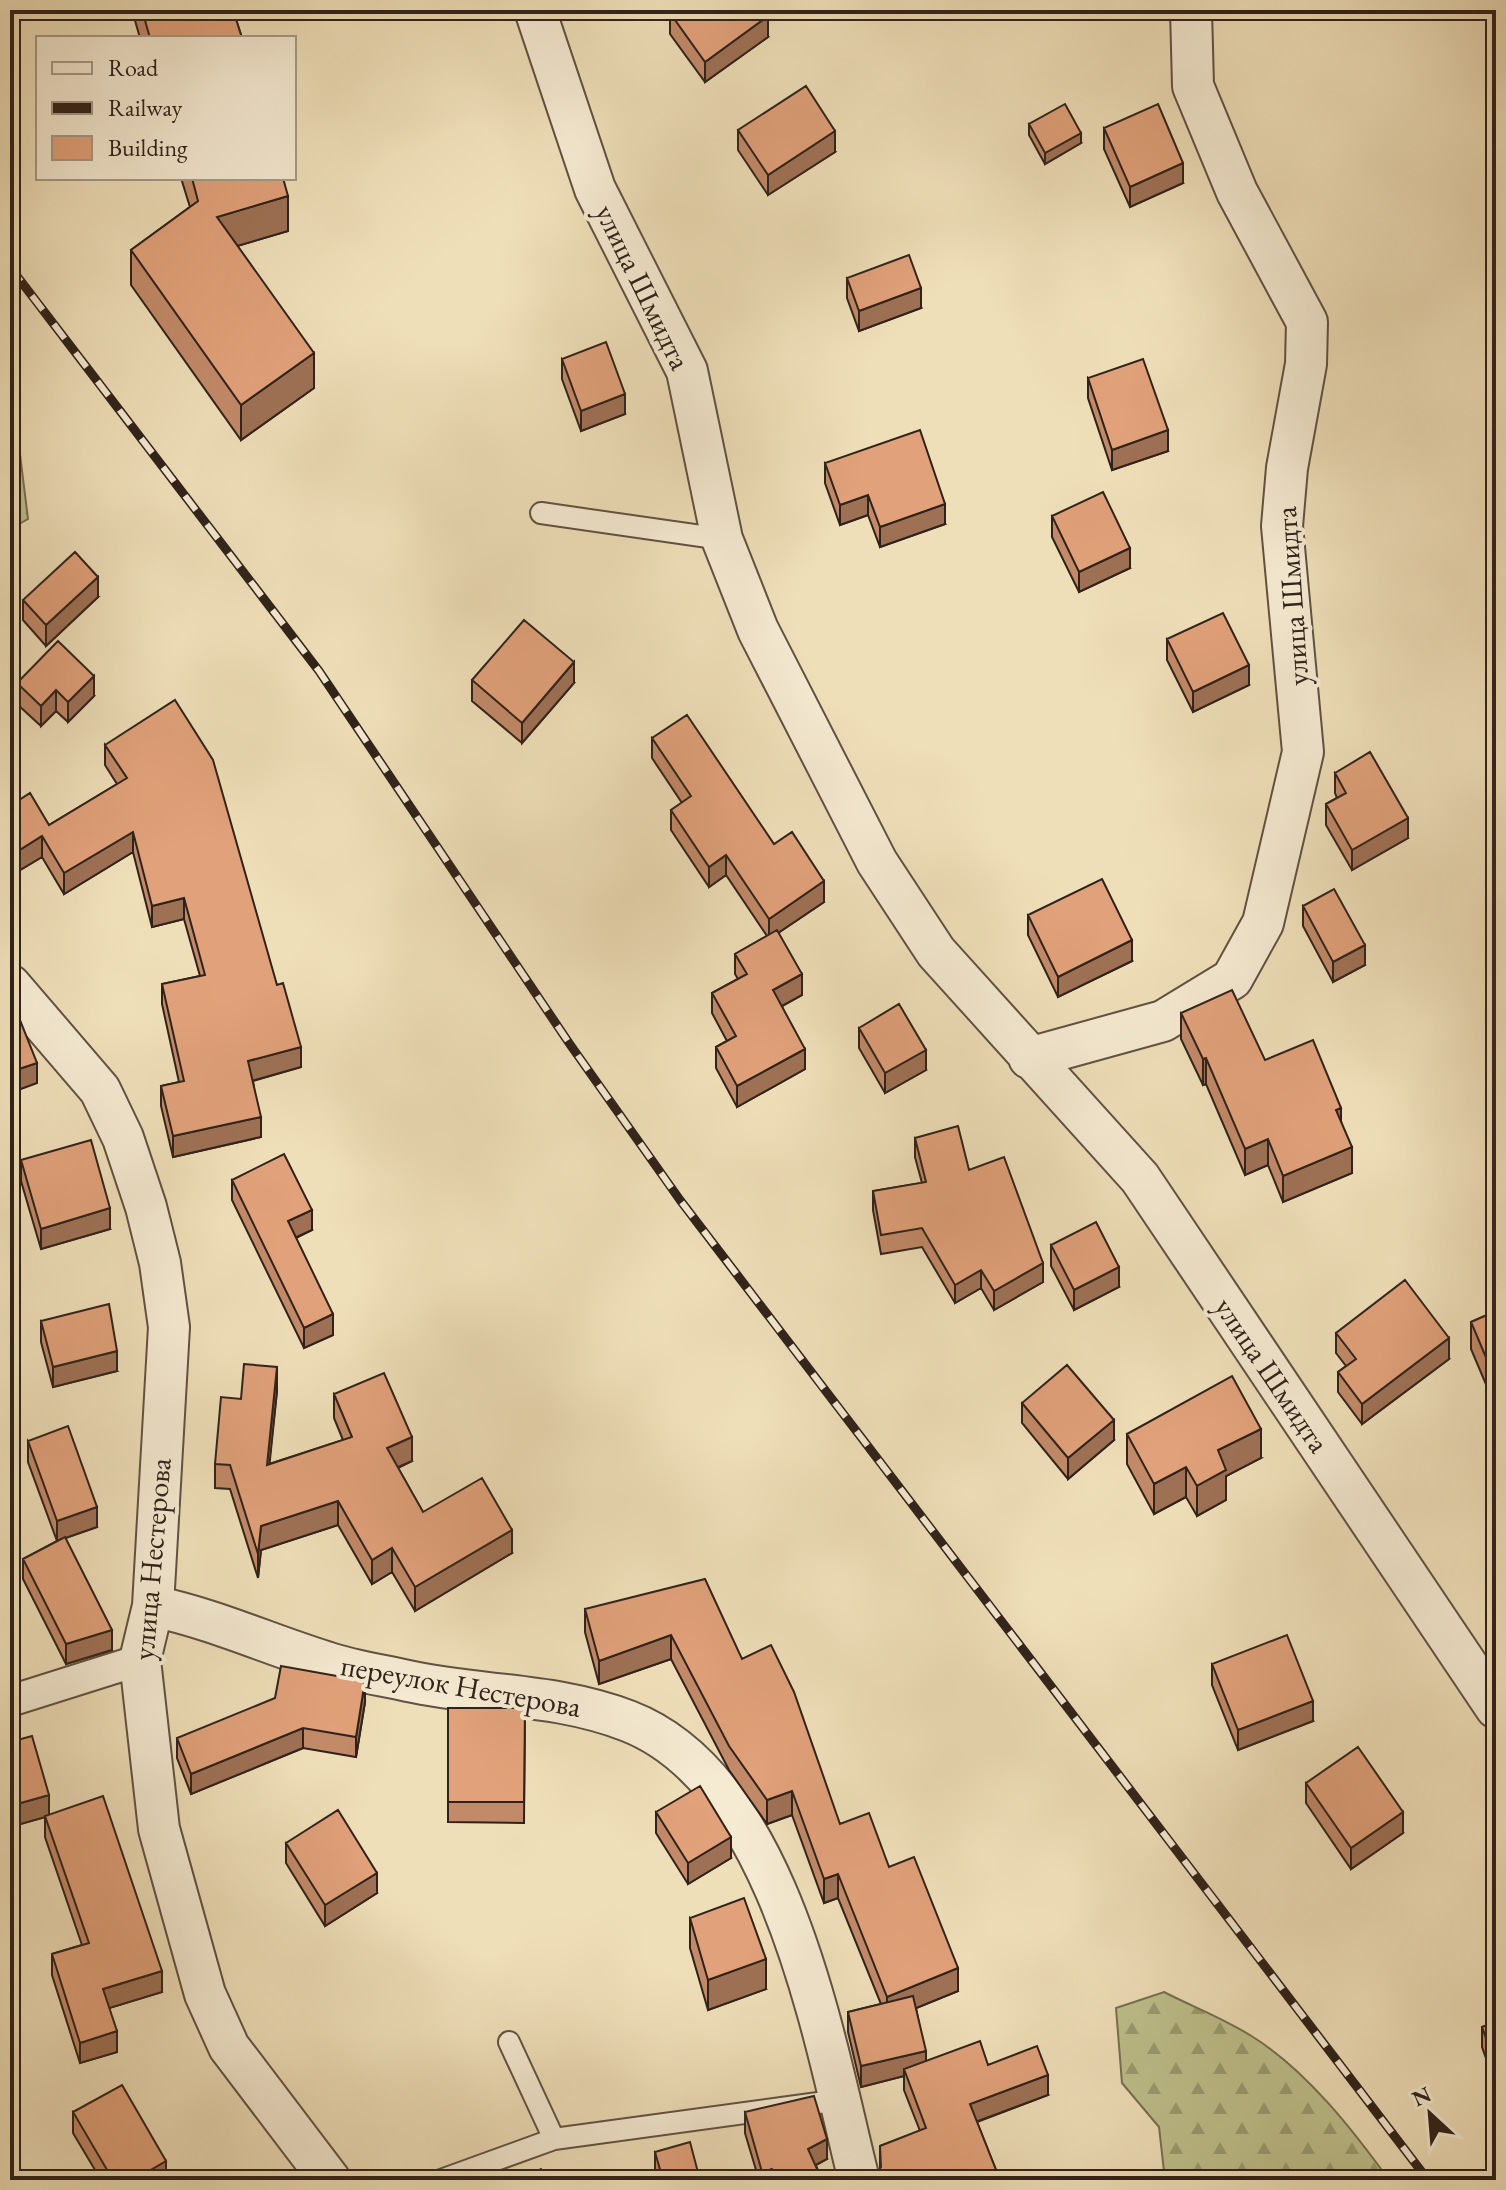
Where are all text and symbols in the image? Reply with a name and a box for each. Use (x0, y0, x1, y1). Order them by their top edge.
legend (36, 36, 296, 180)
text: Road (108, 52, 159, 83)
text: Railway (108, 92, 183, 123)
text: Building (108, 132, 188, 163)
street label: улица Шмидта (587, 198, 700, 376)
street label: улица Шмидта (1266, 505, 1317, 687)
street label: улица Шмидта (1206, 1289, 1339, 1460)
street label: улица Нестерова (123, 1456, 180, 1662)
street label: переулок Нестерова (338, 1645, 584, 1726)
north arrow (1390, 2074, 1470, 2154)
text: N (1407, 2079, 1436, 2113)

